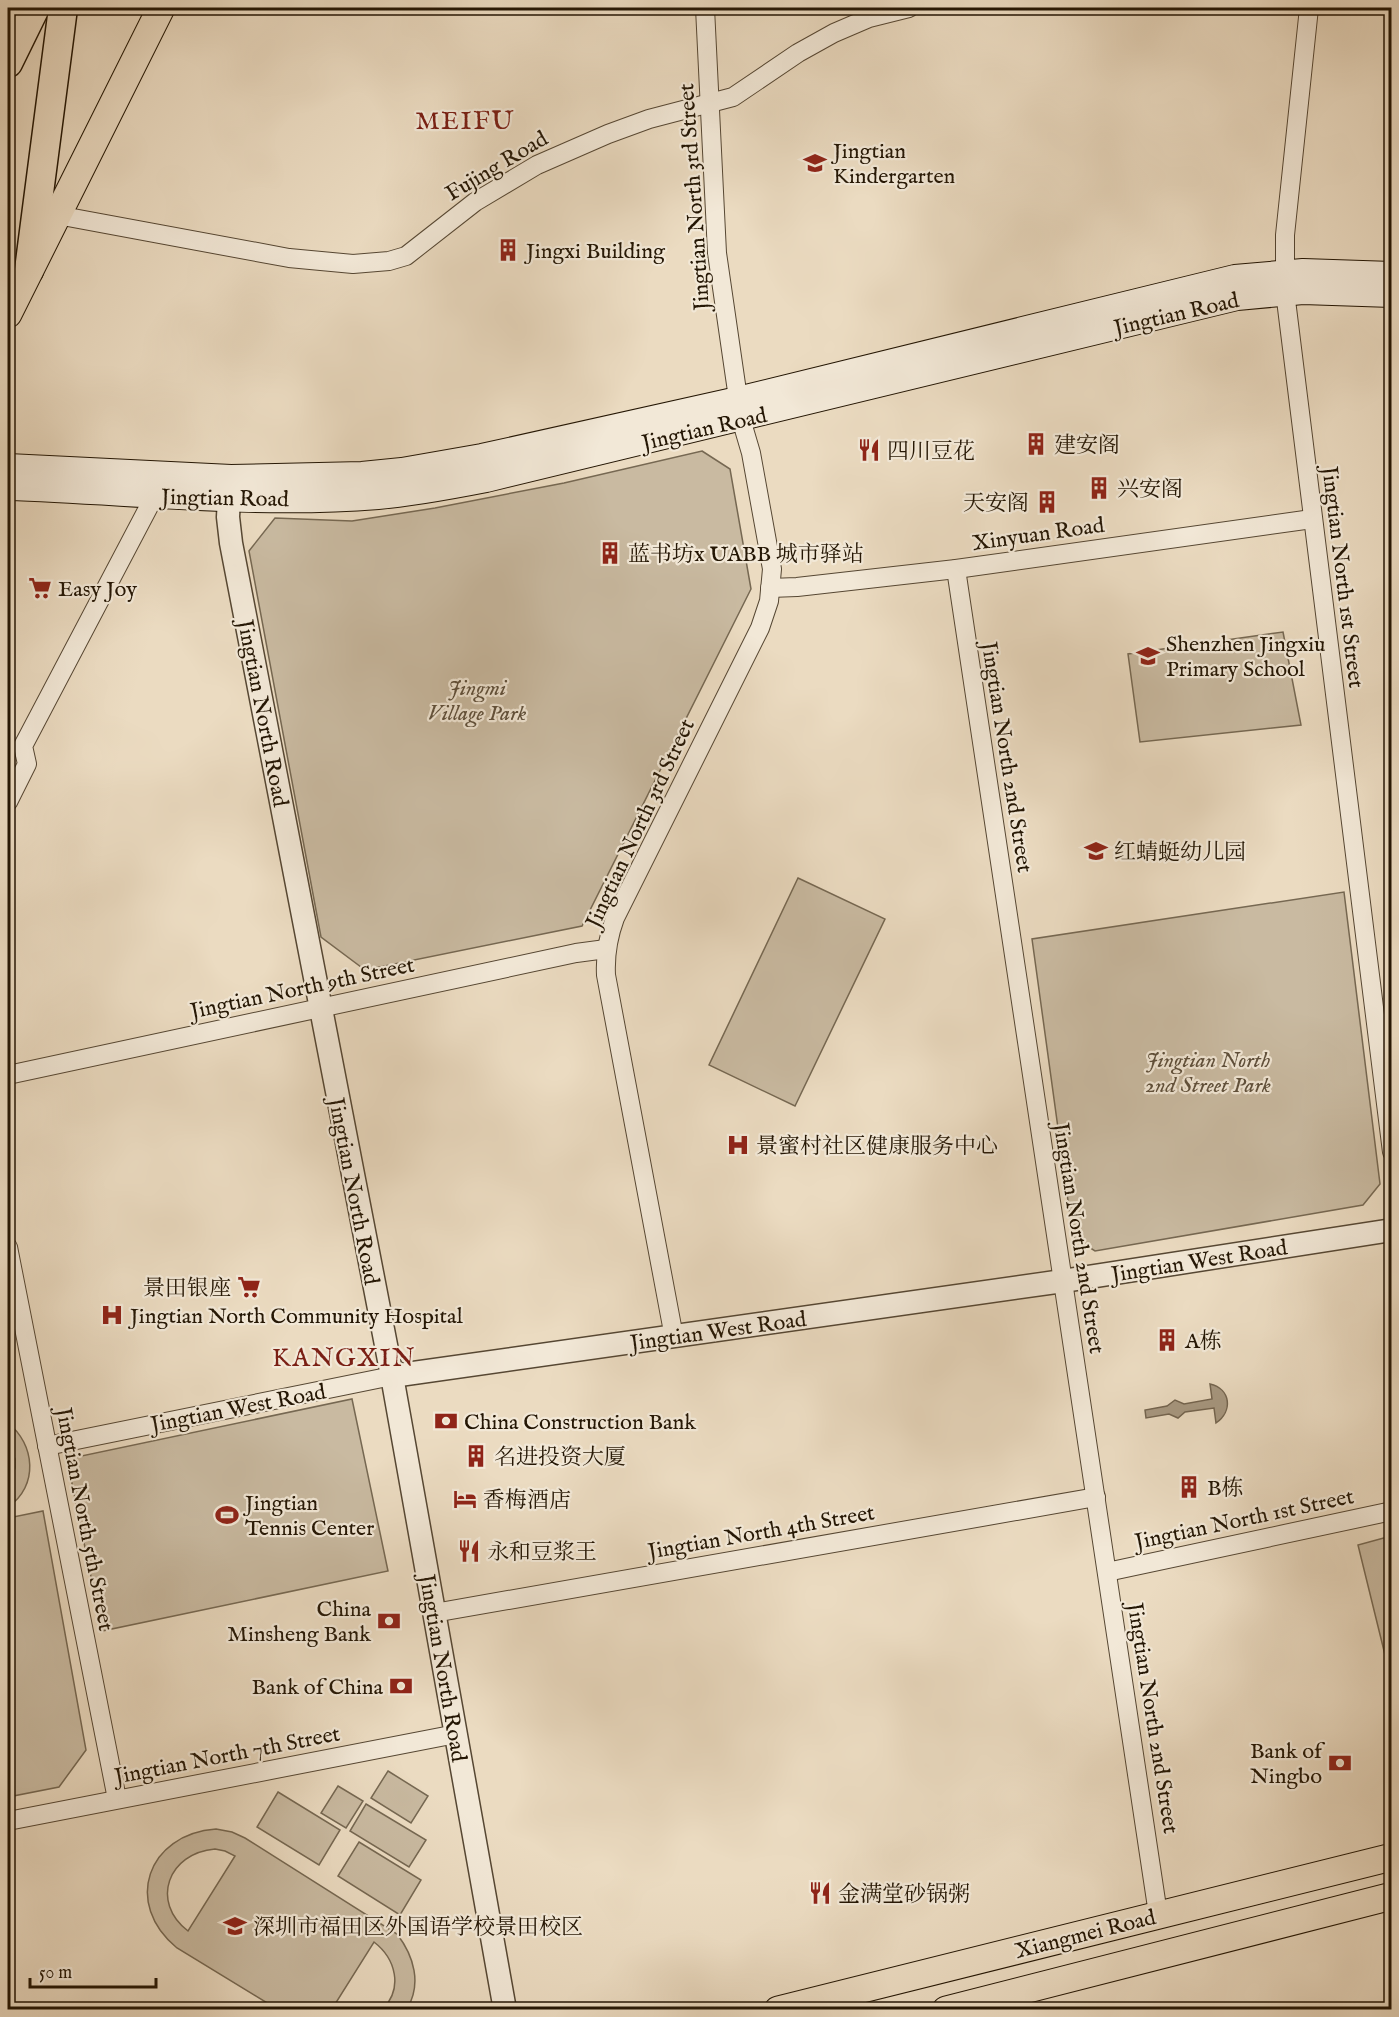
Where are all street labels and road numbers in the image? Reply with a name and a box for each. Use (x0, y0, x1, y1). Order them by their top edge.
street label: Jingtian North 3rd Street (673, 82, 717, 314)
street label: Fujing Road (441, 125, 554, 208)
street label: Jingtian Road (1108, 287, 1242, 344)
street label: Jingtian Road (636, 402, 770, 459)
street label: Jingtian North 1st Street (1314, 462, 1370, 690)
street label: Jingtian Road (158, 484, 289, 514)
street label: Xinyuan Road (970, 512, 1106, 558)
street label: Jingtian North Road (230, 615, 294, 810)
street label: Jingtian North 2nd Street (973, 637, 1038, 875)
street label: Jingtian North 3rd Street (579, 714, 702, 936)
street label: Jingtian North 9th Street (185, 951, 418, 1027)
street label: Jingtian North Road (321, 1093, 385, 1288)
street label: Jingtian North 2nd Street (1045, 1118, 1110, 1356)
street label: Jingtian West Road (1106, 1234, 1290, 1290)
street label: Jingtian West Road (625, 1306, 808, 1359)
street label: Jingtian West Road (146, 1378, 329, 1440)
street label: Jingtian North 5th Street (48, 1402, 120, 1634)
street label: Jingtian North 1st Street (1129, 1483, 1357, 1557)
street label: Jingtian North 4th Street (643, 1499, 877, 1567)
street label: Jingtian North Road (411, 1569, 472, 1765)
street label: Jingtian North 2nd Street (1119, 1598, 1184, 1836)
street label: Jingtian North 7th Street (109, 1720, 343, 1792)
street label: Xiangmei Road (1012, 1904, 1159, 1966)

